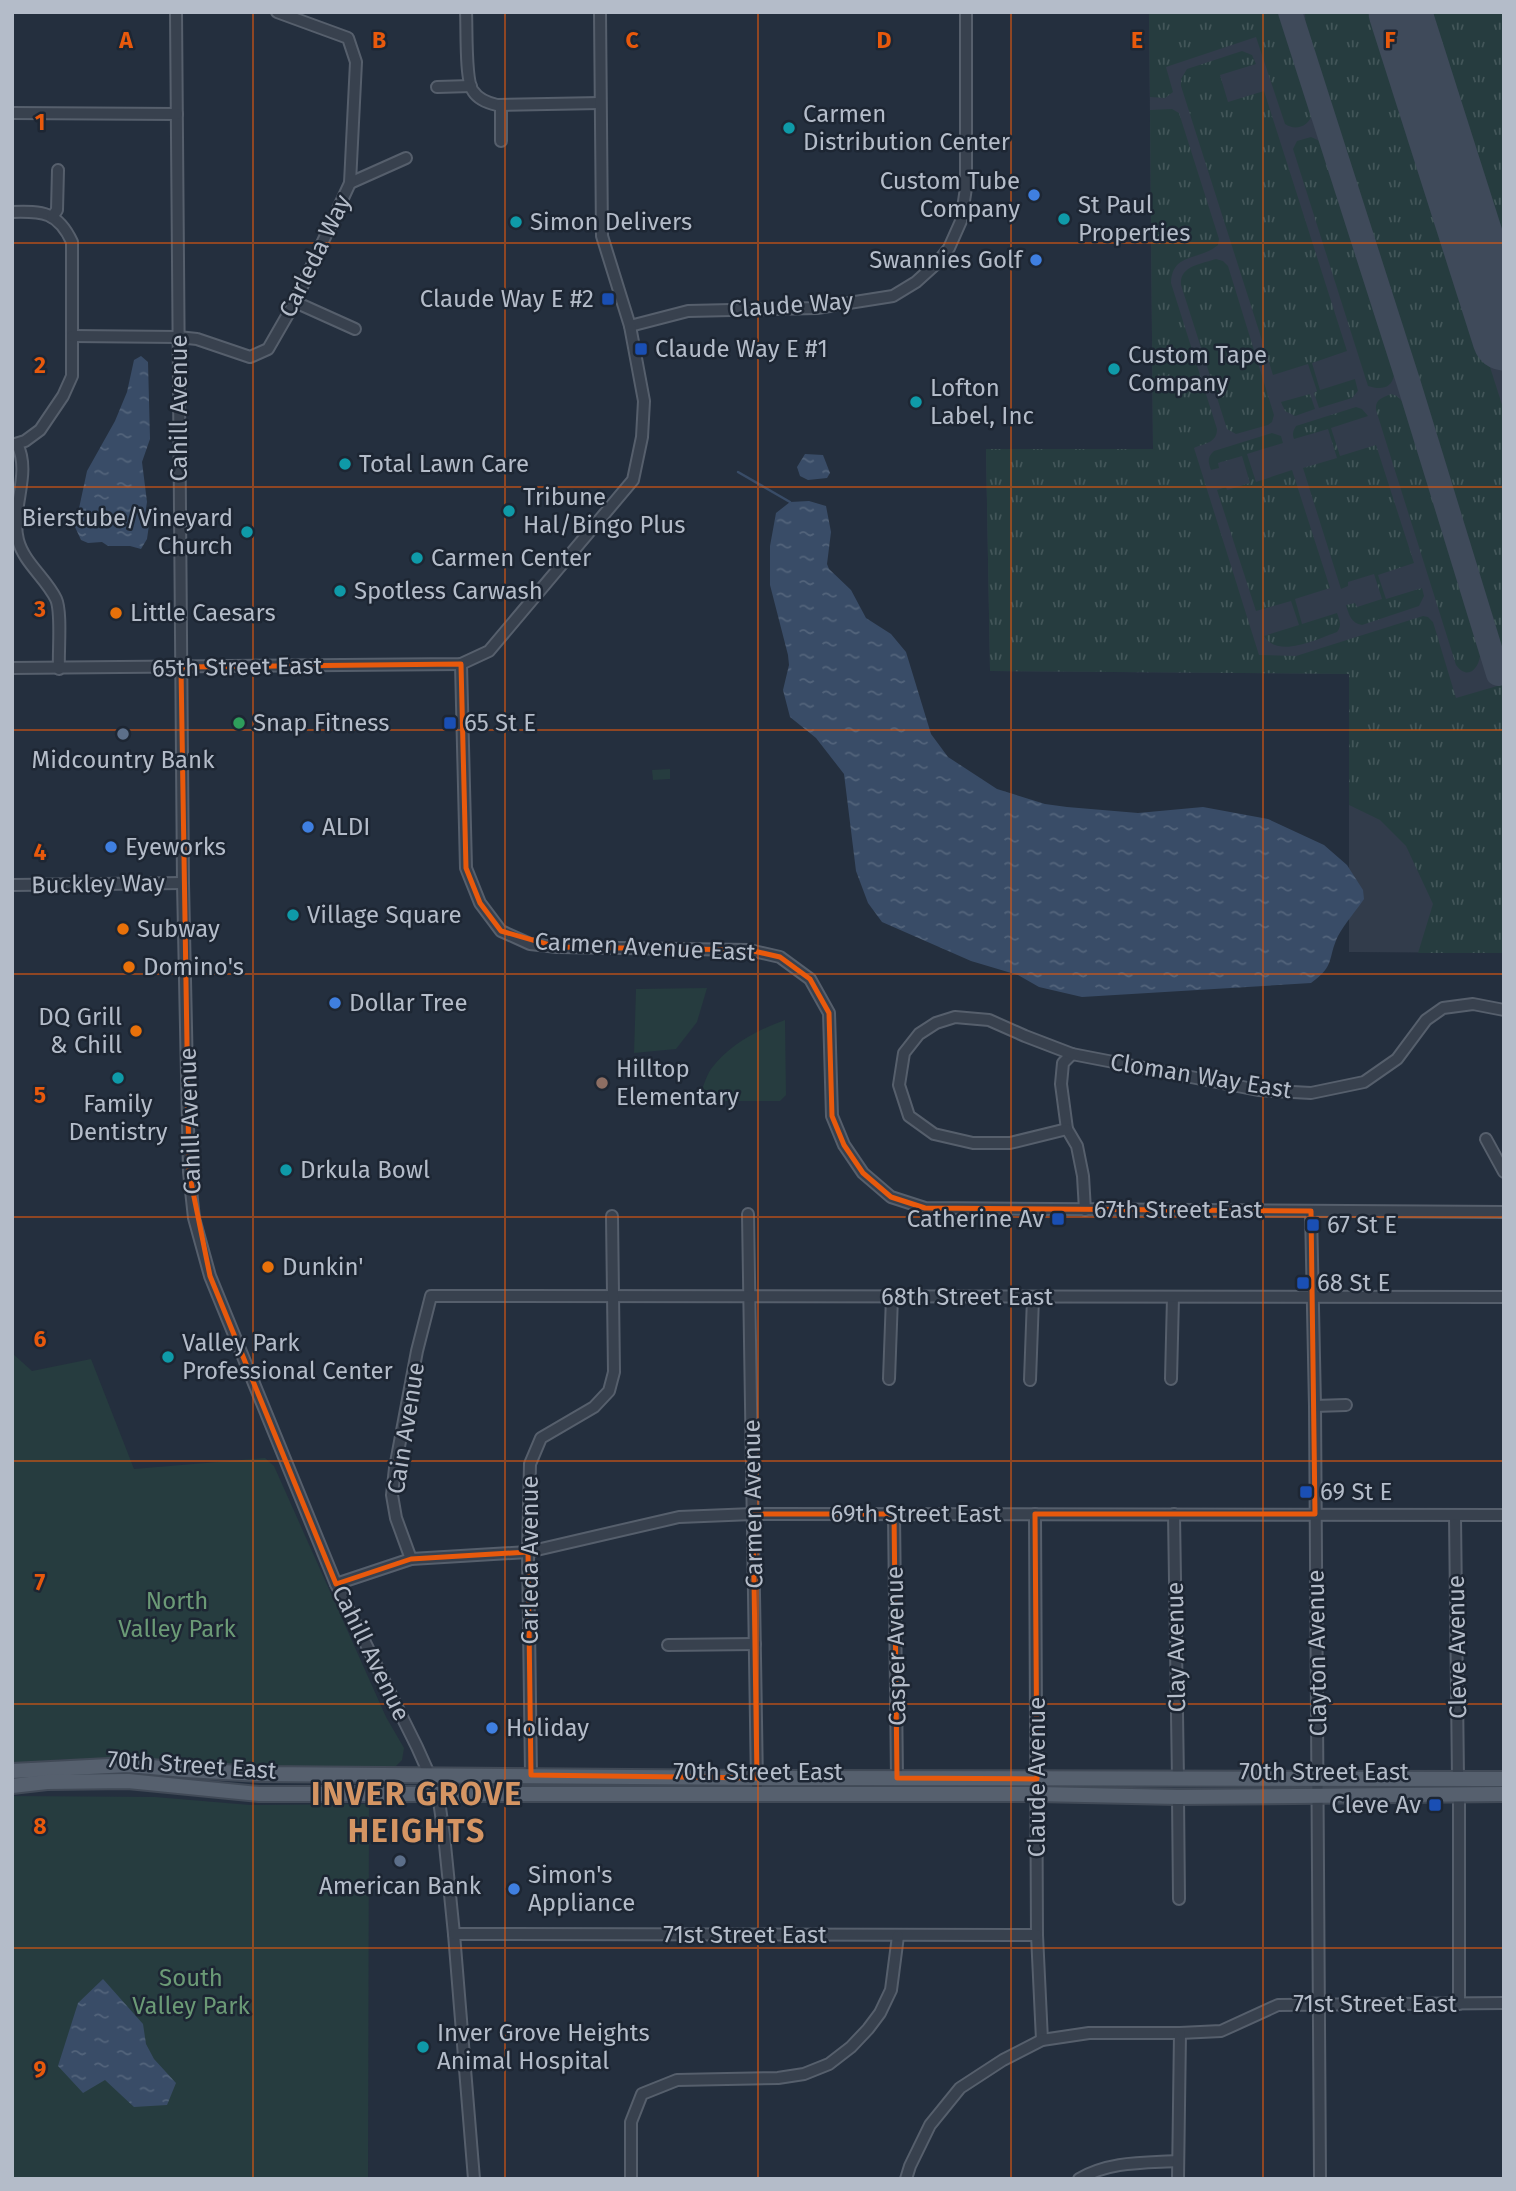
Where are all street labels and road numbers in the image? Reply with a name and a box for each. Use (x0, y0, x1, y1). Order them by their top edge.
street label: Carleda Way (273, 190, 357, 322)
street label: Claude Way (728, 287, 854, 323)
street label: Cahill Avenue (165, 334, 193, 482)
street label: 65th Street East (152, 652, 323, 682)
street label: Buckley Way (31, 869, 165, 899)
street label: Carmen Avenue East (534, 927, 756, 967)
street label: Cahill Avenue (173, 1047, 207, 1195)
street label: Cloman Way East (1108, 1048, 1294, 1104)
street label: 67th Street East (1094, 1196, 1263, 1224)
street label: 68th Street East (881, 1283, 1053, 1311)
street label: Cain Avenue (382, 1360, 430, 1496)
street label: Carmen Avenue (738, 1419, 768, 1589)
street label: Carleda Avenue (516, 1476, 544, 1644)
street label: 69th Street East (831, 1500, 1002, 1528)
street label: Casper Avenue (881, 1566, 911, 1726)
street label: Clayton Avenue (1302, 1569, 1332, 1737)
street label: Cleve Avenue (1442, 1575, 1472, 1719)
street label: Cahill Avenue (326, 1581, 416, 1725)
street label: Clay Avenue (1161, 1581, 1191, 1713)
street label: Claude Avenue (1023, 1697, 1051, 1857)
street label: 70th Street East (106, 1745, 278, 1785)
street label: 70th Street East (673, 1758, 843, 1786)
street label: 70th Street East (1239, 1758, 1409, 1786)
street label: 71st Street East (663, 1921, 827, 1949)
street label: 71st Street East (1293, 1990, 1457, 2018)

